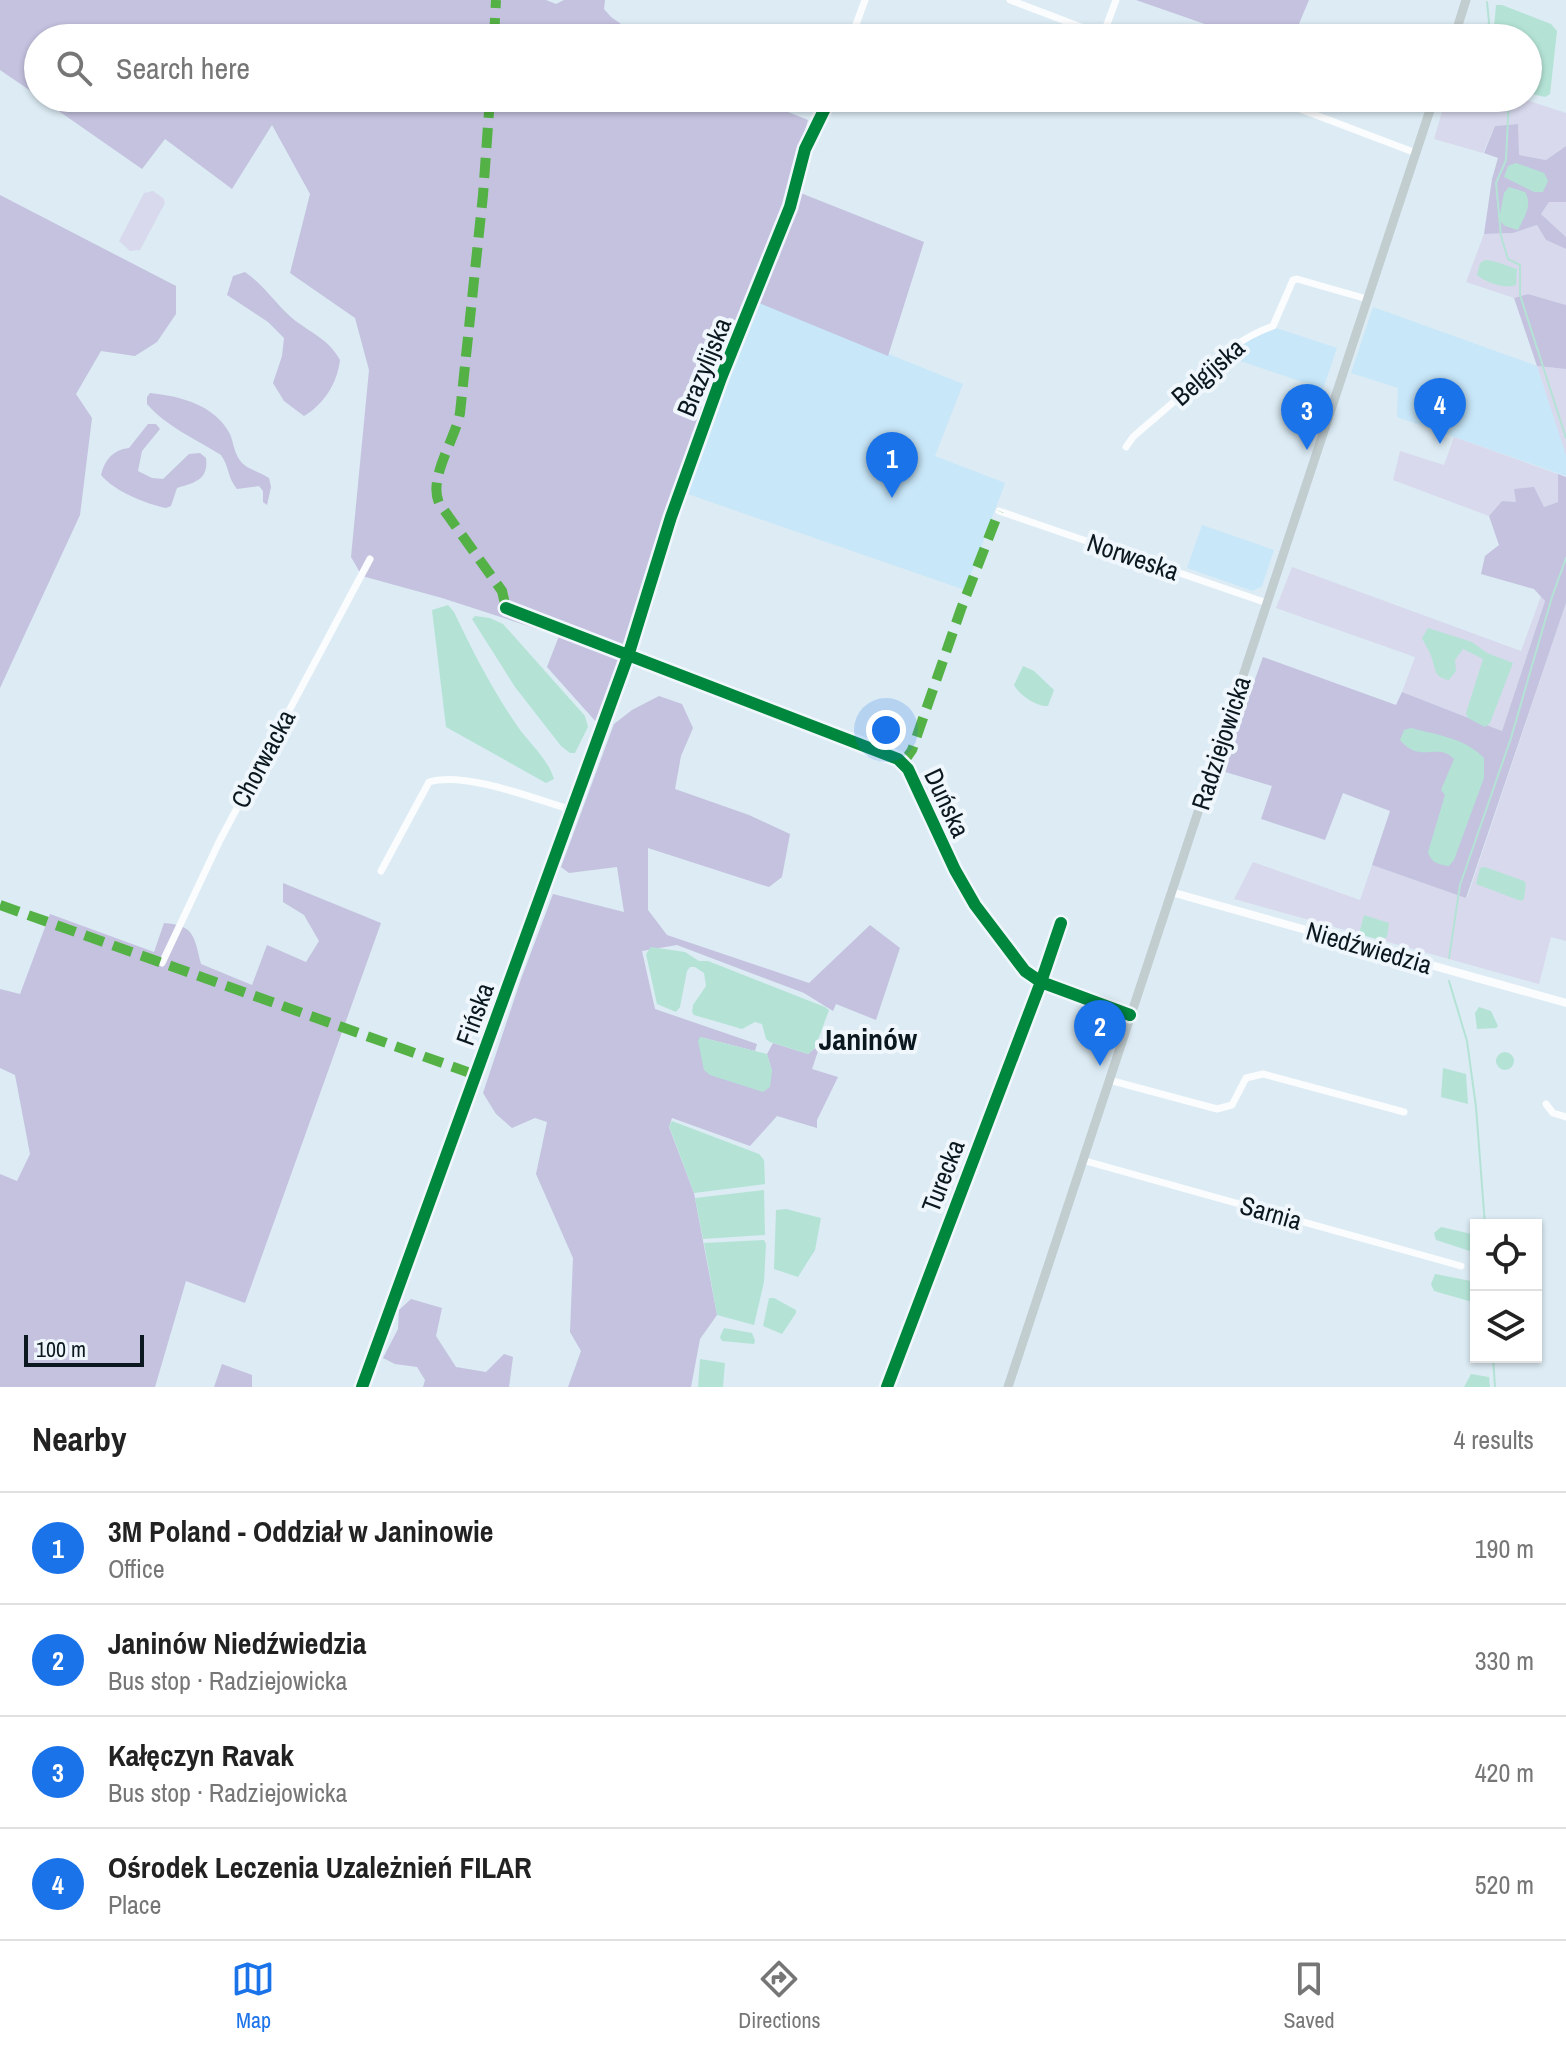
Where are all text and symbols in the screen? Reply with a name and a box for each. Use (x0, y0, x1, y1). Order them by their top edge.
search box (24, 24, 1542, 112)
icon: search (52, 46, 96, 90)
text: Search here (116, 48, 250, 88)
street label: Brazylijska (668, 312, 739, 421)
street label: Belgijska (1164, 330, 1252, 413)
pin: 4 (1414, 378, 1466, 444)
pin: 3 (1281, 384, 1333, 450)
pin: 1 (866, 432, 918, 498)
street label: Norweska (1083, 525, 1184, 589)
street label: Radziejowicka (1182, 671, 1259, 814)
street label: Chorwacka (222, 703, 303, 814)
your location (866, 710, 906, 750)
street label: Duńska (916, 763, 979, 843)
street label: Niedźwiedzia (1302, 913, 1436, 982)
street label: Fińska (447, 978, 502, 1050)
pin: 2 (1074, 1000, 1126, 1066)
district label: Janinów (819, 1019, 918, 1059)
street label: Turecka (913, 1134, 972, 1217)
street label: Sarnia (1236, 1187, 1306, 1238)
map controls (1470, 1219, 1542, 1363)
button: locate (1470, 1219, 1542, 1291)
button: layers (1470, 1291, 1542, 1363)
scale bar (24, 1331, 144, 1367)
text: 100 m (36, 1334, 86, 1364)
text: Nearby (32, 1416, 127, 1462)
text: 4 results (1453, 1422, 1534, 1457)
text: 3M Poland - Oddział w Janinowie (108, 1511, 494, 1551)
text: 1 (52, 1531, 64, 1566)
text: 190 m (1475, 1531, 1534, 1566)
text: Office (108, 1551, 165, 1586)
text: Janinów Niedźwiedzia (108, 1623, 366, 1663)
text: 2 (52, 1643, 64, 1678)
text: 330 m (1475, 1643, 1534, 1678)
text: Bus stop · Radziejowicka (108, 1663, 347, 1698)
text: Kałęczyn Ravak (108, 1735, 294, 1775)
text: 3 (52, 1755, 64, 1790)
text: 420 m (1475, 1755, 1534, 1790)
text: Bus stop · Radziejowicka (108, 1775, 347, 1810)
text: Ośrodek Leczenia Uzależnień FILAR (108, 1847, 532, 1887)
text: 4 (52, 1867, 64, 1902)
text: 520 m (1475, 1867, 1534, 1902)
text: Place (108, 1887, 161, 1922)
tab: Map (231, 1957, 275, 2035)
tab: Directions (738, 1957, 821, 2035)
tab: Saved (1283, 1957, 1335, 2035)

